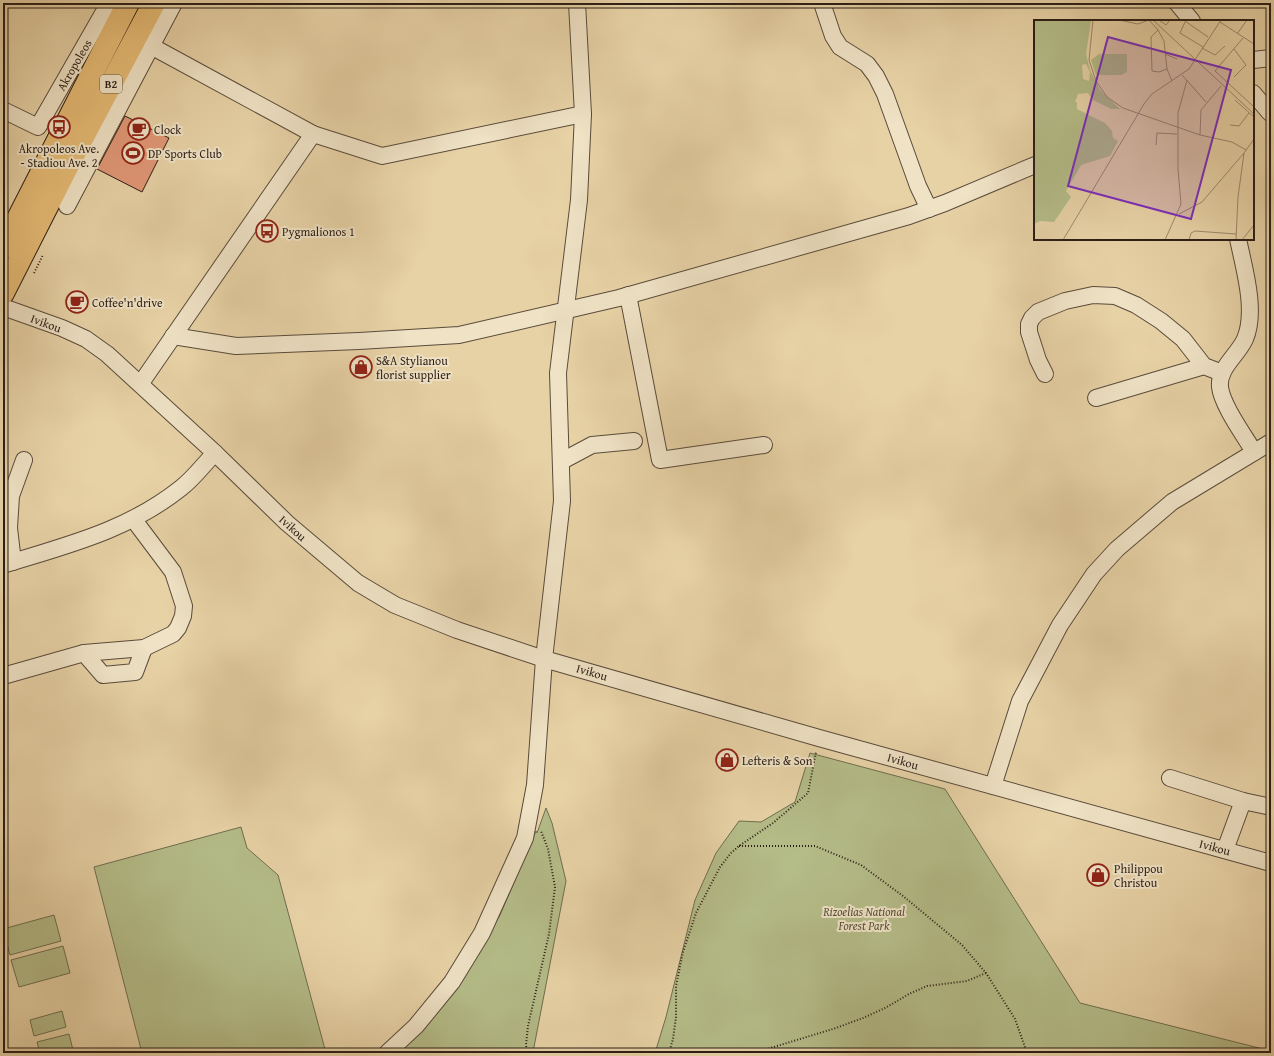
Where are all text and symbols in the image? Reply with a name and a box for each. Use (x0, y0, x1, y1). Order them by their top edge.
inset map (1034, 20, 1254, 240)
street label: Akropoleos (52, 36, 96, 94)
road number: B2 (100, 75, 122, 93)
bus stop icon: Akropoleos Ave. - Stadiou Ave. 2 (46, 114, 72, 140)
cafe icon: Clock (126, 116, 152, 142)
place label: Clock (154, 121, 182, 138)
place label: Akropoleos Ave. - Stadiou Ave. 2 (19, 140, 99, 171)
sports icon: DP Sports Club (120, 140, 146, 166)
place label: DP Sports Club (148, 145, 222, 162)
bus stop icon: Pygmalionos 1 (254, 218, 280, 244)
place label: Pygmalionos 1 (282, 223, 355, 240)
cafe icon: Coffee'n'drive (64, 289, 90, 315)
place label: Coffee'n'drive (92, 294, 163, 311)
street label: Ivikou (28, 310, 64, 337)
place label: S&A Stylianou florist supplier (376, 352, 451, 383)
shop icon: S&A Stylianou florist supplier (348, 354, 374, 380)
street label: Ivikou (276, 511, 311, 545)
street label: Ivikou (575, 659, 610, 685)
shop icon: Lefteris & Son (714, 747, 740, 773)
street label: Ivikou (886, 748, 921, 774)
place label: Lefteris & Son (742, 752, 813, 769)
street label: Ivikou (1198, 835, 1233, 859)
place label: Philippou Christou (1114, 860, 1163, 891)
shop icon: Philippou Christou (1085, 862, 1111, 888)
park label: Rizoelias National Forest Park (822, 903, 905, 934)

